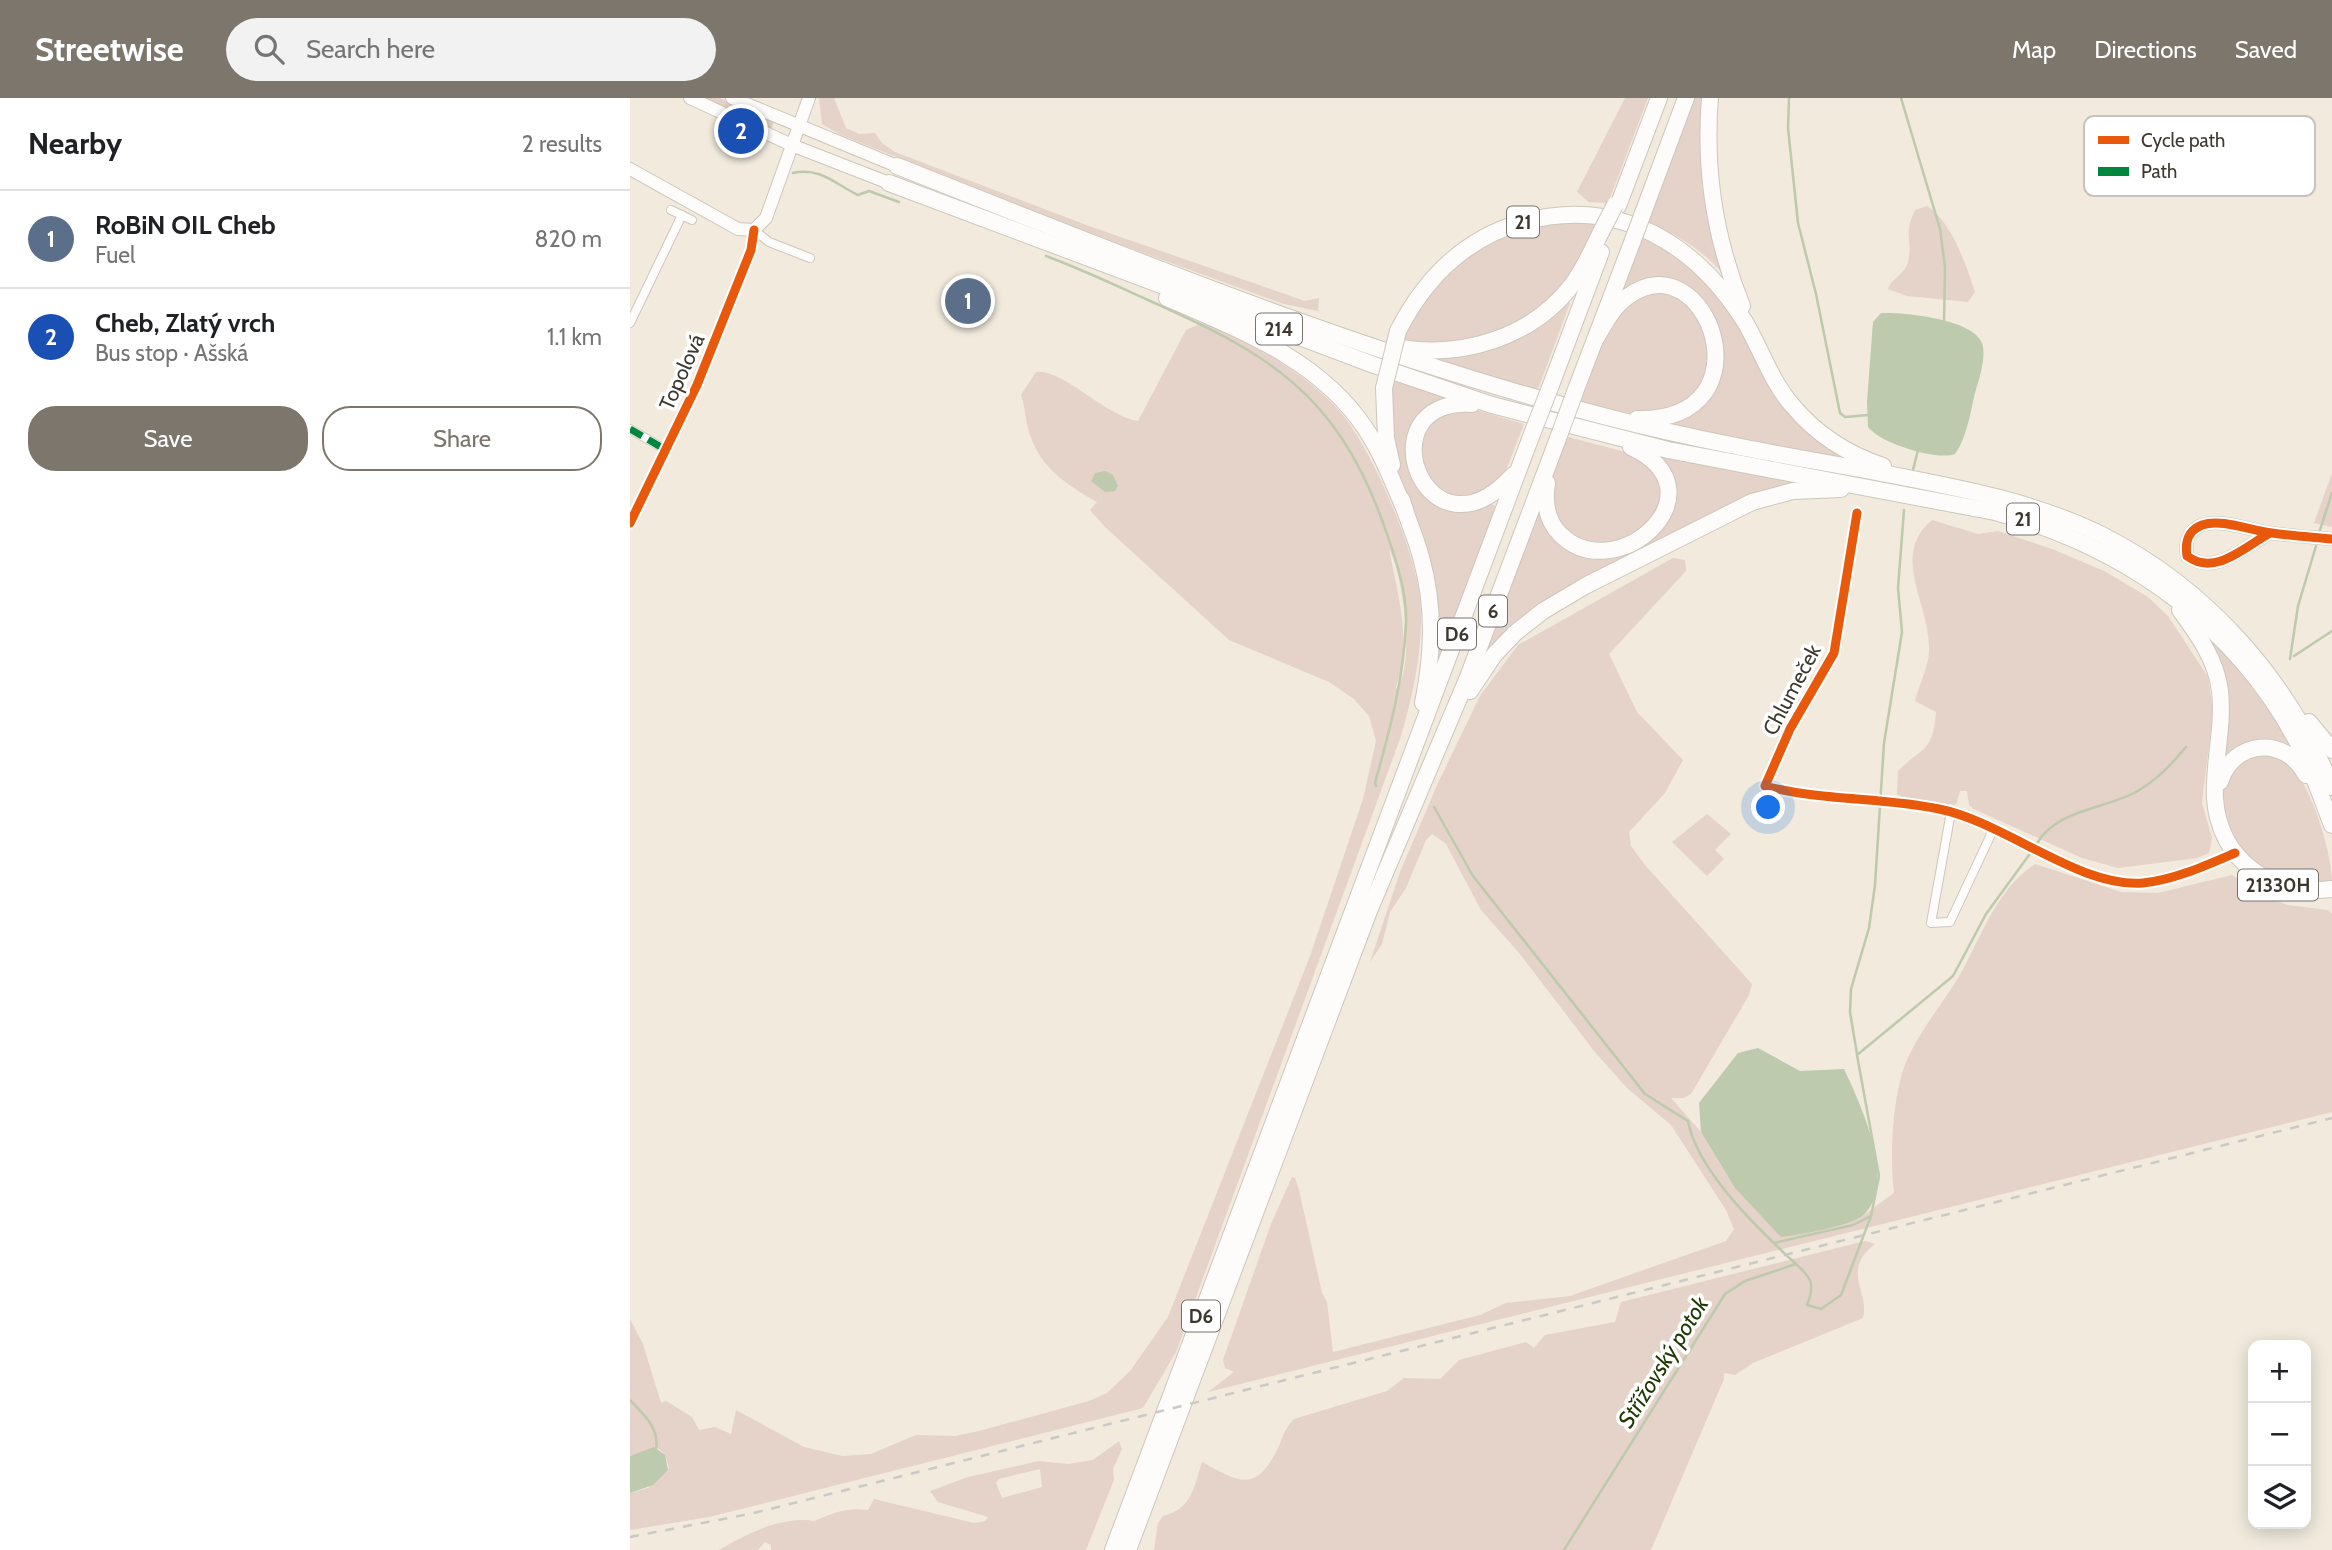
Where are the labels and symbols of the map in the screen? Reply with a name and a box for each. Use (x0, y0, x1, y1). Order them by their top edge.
pin: 2 (718, 105, 764, 157)
legend (2084, 116, 2315, 196)
text: Cycle path (2141, 129, 2225, 152)
text: Path (2141, 160, 2177, 183)
road number: 21 (1507, 206, 1539, 238)
pin: 1 (945, 275, 991, 327)
road number: 214 (1256, 314, 1302, 344)
street label: Topolová (654, 330, 709, 414)
road number: 21 (2007, 504, 2039, 534)
road number: 6 (1479, 596, 1507, 626)
road number: D6 (1438, 618, 1476, 650)
street label: Chlumeček (1757, 640, 1826, 739)
your location (1751, 790, 1785, 824)
road number: 21330H (2238, 870, 2318, 900)
water label: Střížovský potok (1612, 1290, 1715, 1433)
road number: D6 (1182, 1300, 1220, 1332)

